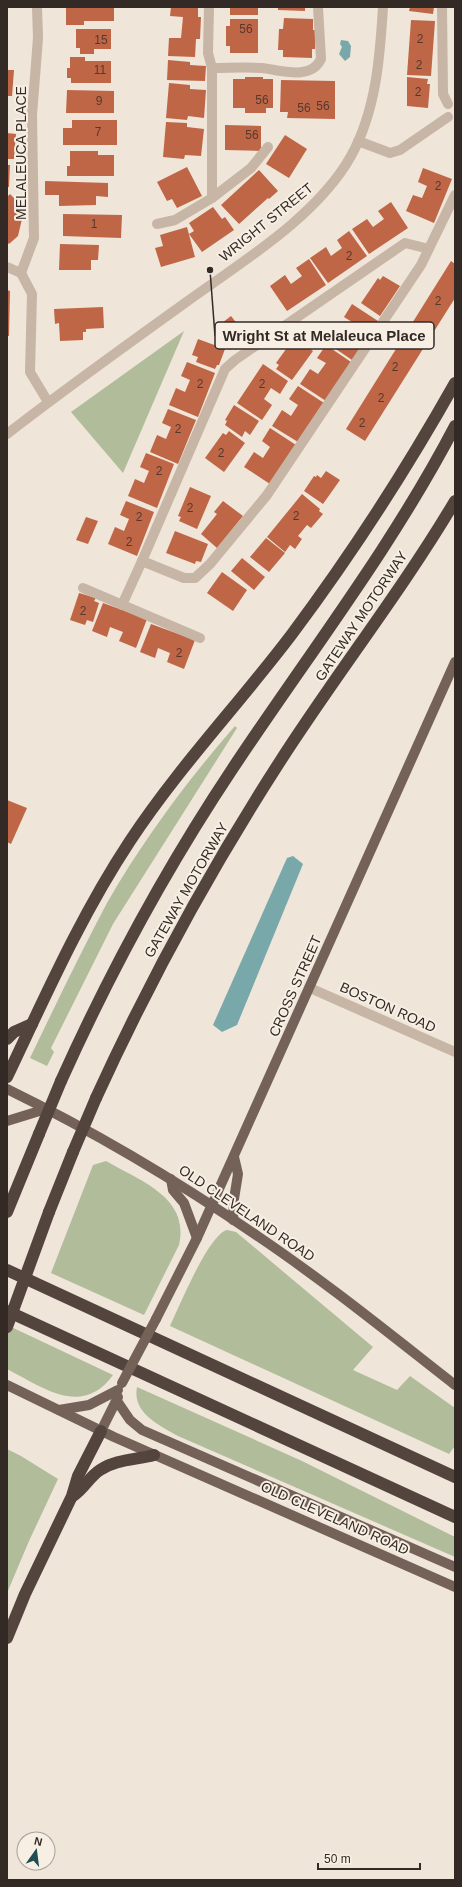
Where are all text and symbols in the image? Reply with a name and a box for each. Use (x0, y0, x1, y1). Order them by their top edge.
house number: 56 (239, 22, 253, 36)
house number: 2 (417, 32, 424, 46)
house number: 15 (94, 33, 108, 47)
house number: 2 (416, 58, 423, 72)
house number: 11 (94, 63, 107, 77)
house number: 2 (415, 85, 422, 99)
street label: MELALEUCA PLACE (13, 86, 29, 220)
house number: 56 (255, 93, 269, 107)
house number: 9 (96, 94, 103, 108)
house number: 56 (316, 99, 330, 113)
house number: 56 (297, 101, 311, 115)
house number: 7 (95, 125, 102, 139)
house number: 56 (245, 128, 259, 142)
street label: WRIGHT STREET (216, 179, 316, 265)
house number: 2 (435, 179, 442, 193)
house number: 1 (91, 217, 98, 231)
house number: 2 (346, 249, 353, 263)
house number: 2 (435, 294, 442, 308)
callout: Wright St at Melaleuca Place (215, 322, 434, 349)
text: Wright St at Melaleuca Place (222, 327, 426, 344)
house number: 2 (392, 360, 399, 374)
house number: 2 (197, 377, 204, 391)
house number: 2 (259, 377, 266, 391)
house number: 2 (378, 391, 385, 405)
house number: 2 (359, 416, 366, 430)
house number: 2 (175, 422, 182, 436)
house number: 2 (218, 446, 225, 460)
house number: 2 (156, 464, 163, 478)
house number: 2 (187, 501, 194, 515)
house number: 2 (293, 509, 300, 523)
house number: 2 (136, 510, 143, 524)
house number: 2 (126, 535, 133, 549)
street label: GATEWAY MOTORWAY (312, 548, 411, 684)
house number: 2 (80, 604, 87, 618)
house number: 2 (176, 646, 183, 660)
street label: GATEWAY MOTORWAY (141, 819, 232, 960)
street label: CROSS STREET (266, 933, 325, 1039)
street label: BOSTON ROAD (338, 979, 438, 1035)
street label: OLD CLEVELAND ROAD (176, 1162, 318, 1264)
street label: OLD CLEVELAND ROAD (259, 1478, 411, 1558)
north arrow (16, 1831, 56, 1871)
text: N (33, 1835, 44, 1848)
scale bar (318, 1845, 420, 1871)
text: 50 m (324, 1852, 351, 1866)

